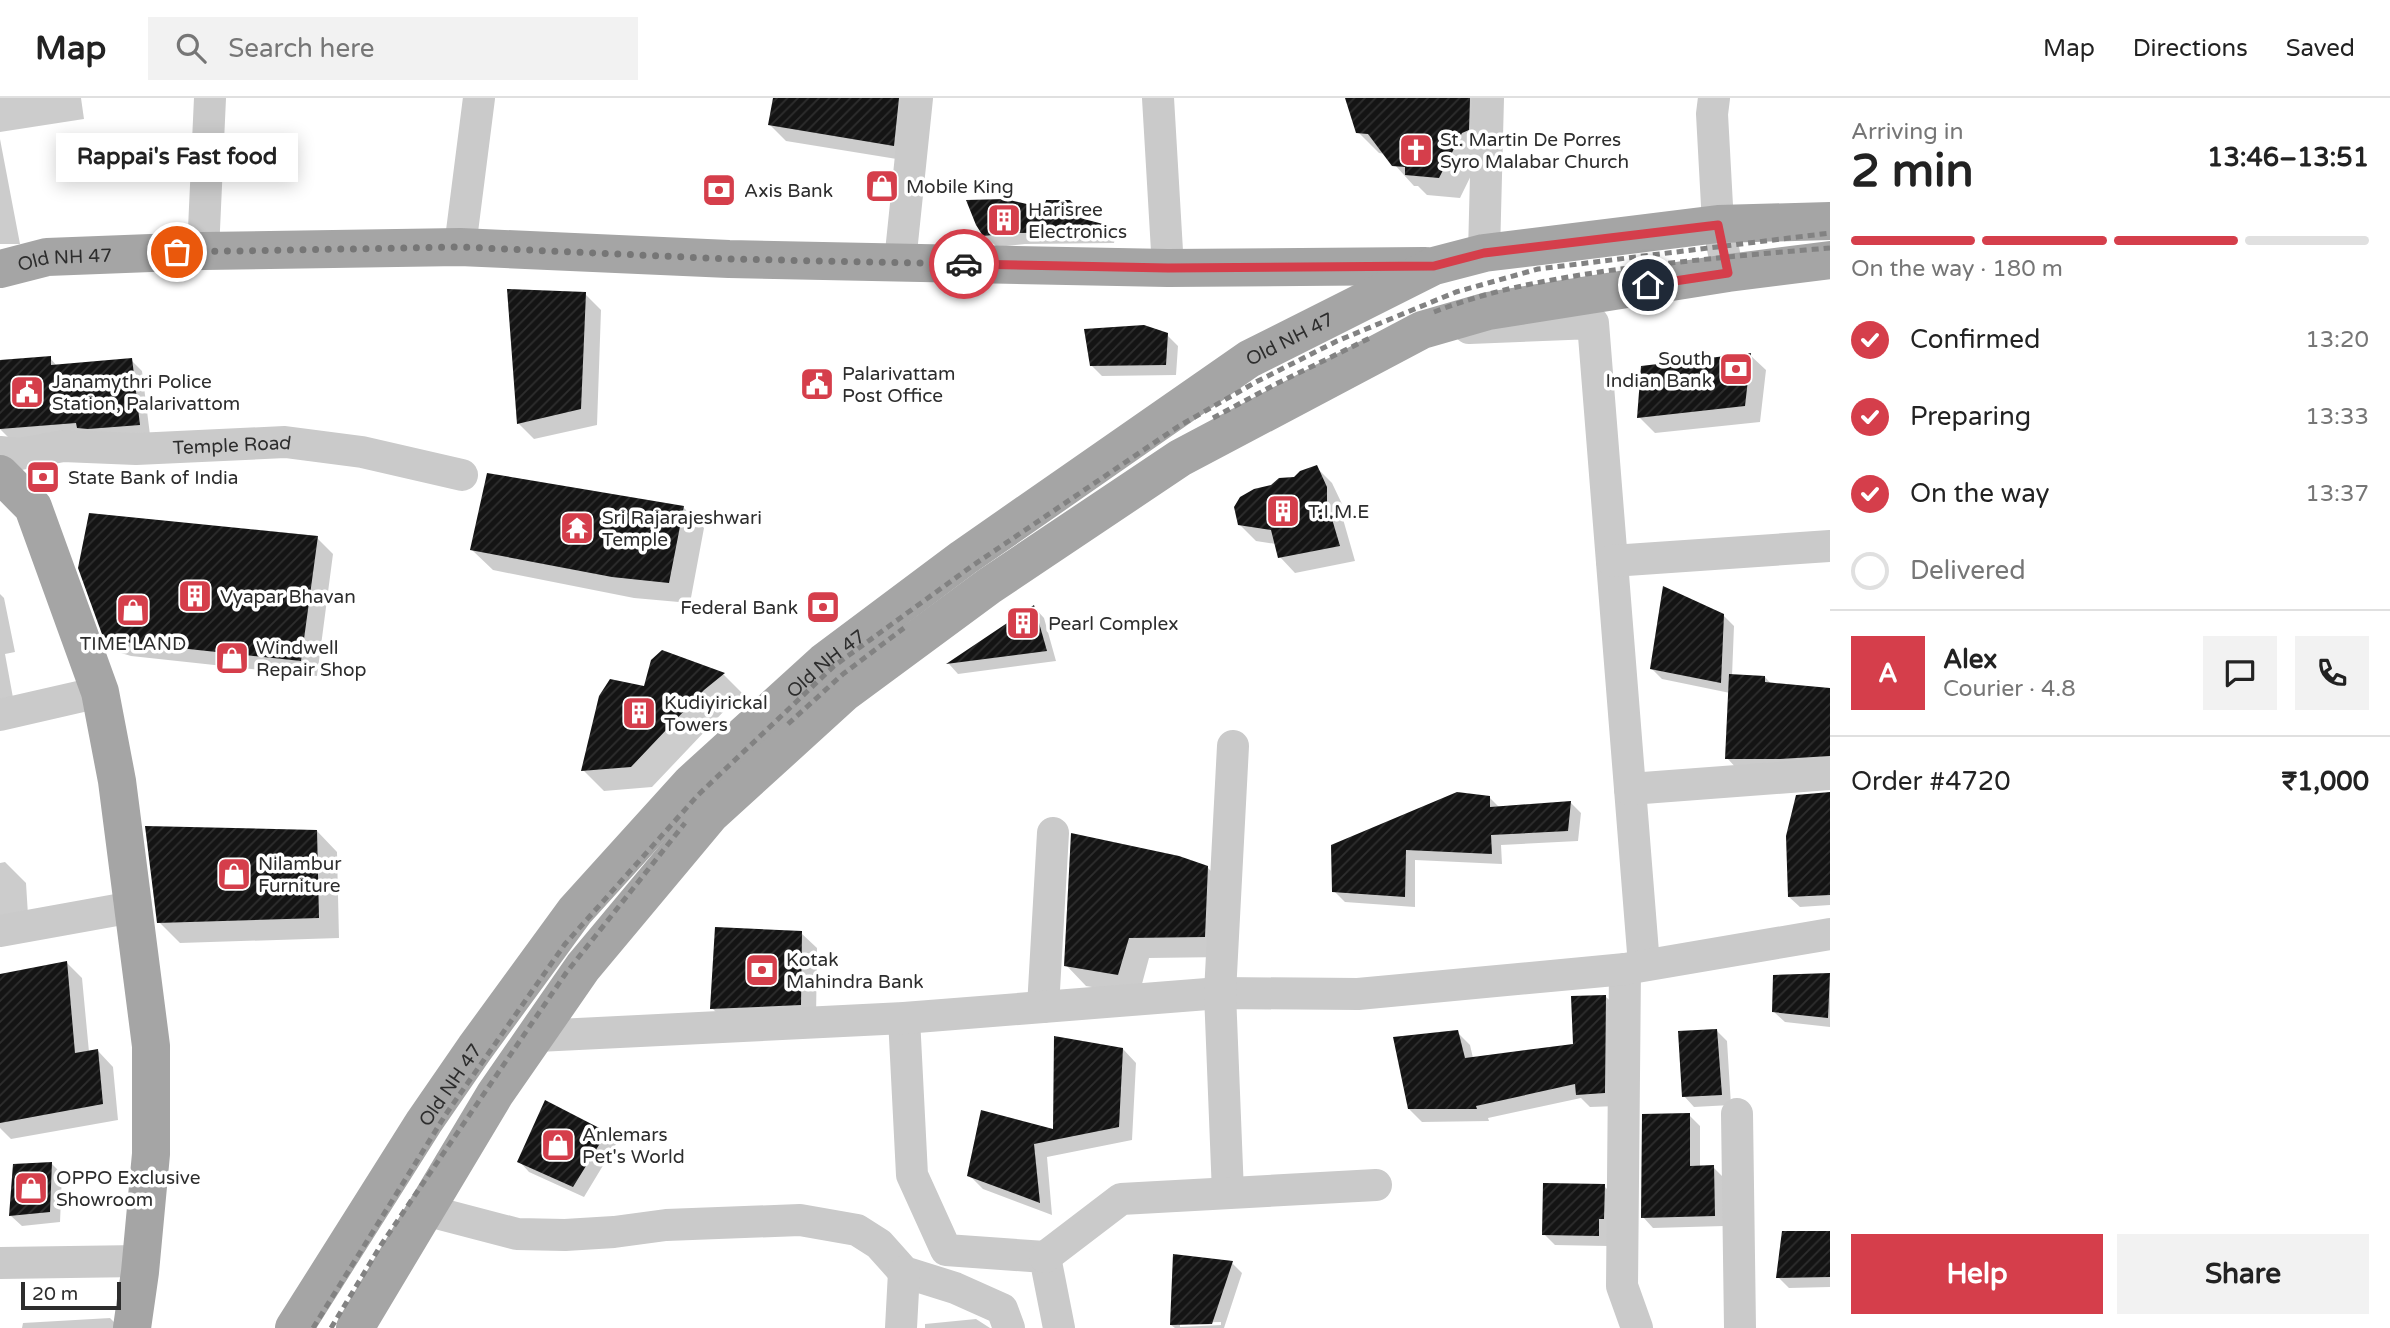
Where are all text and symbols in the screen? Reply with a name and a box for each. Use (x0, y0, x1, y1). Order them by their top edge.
search box (148, 17, 638, 80)
text: Map (35, 29, 106, 68)
icon: search (172, 29, 210, 67)
text: Search here (228, 33, 374, 64)
text: Map (2043, 34, 2095, 63)
text: Directions (2133, 34, 2248, 63)
text: Saved (2286, 34, 2355, 63)
text: Arriving in (1851, 118, 1964, 146)
place label: St. Martin De Porres Syro Malabar Church (1440, 129, 1629, 173)
church icon: St. Martin De Porres Syro Malabar Church (1397, 131, 1435, 169)
callout: Rappai's Fast food (56, 133, 298, 182)
text: 13:46–13:51 (2207, 142, 2369, 173)
text: Rappai's Fast food (77, 143, 277, 171)
text: 2 min (1851, 144, 1974, 199)
shop icon: Mobile King (863, 167, 901, 205)
bank icon: Axis Bank (700, 171, 738, 209)
place label: Mobile King (906, 176, 1014, 198)
place label: Axis Bank (744, 180, 833, 202)
place label: Harisree Electronics (1028, 199, 1127, 243)
building icon: Harisree Electronics (985, 201, 1023, 239)
pin (147, 222, 207, 282)
courier (929, 229, 999, 299)
icon: bag (158, 233, 196, 271)
street label: Old NH 47 (15, 245, 113, 276)
icon: car (945, 245, 983, 283)
pin (1618, 255, 1678, 315)
text: On the way · 180 m (1851, 255, 2063, 283)
icon: home (1629, 266, 1667, 304)
street label: Old NH 47 (1242, 308, 1338, 371)
icon: check (1851, 321, 1889, 359)
text: Confirmed (1910, 324, 2040, 355)
text: 13:20 (2305, 326, 2369, 354)
place label: South Indian Bank (1606, 348, 1712, 392)
bank icon: South Indian Bank (1717, 350, 1755, 388)
place label: Palarivattam Post Office (842, 363, 955, 407)
public building icon: Palarivattam Post Office (798, 365, 836, 403)
place label: Janamythri Police Station, Palarivattom (52, 371, 240, 415)
public building icon: Janamythri Police Station, Palarivattom (8, 373, 46, 411)
icon: check (1851, 398, 1889, 436)
text: Preparing (1910, 401, 2031, 432)
text: 13:33 (2305, 403, 2369, 431)
street label: Temple Road (172, 431, 293, 459)
bank icon: State Bank of India (24, 458, 62, 496)
place label: State Bank of India (68, 467, 238, 489)
icon: check (1851, 475, 1889, 513)
text: On the way (1910, 478, 2050, 509)
text: 13:37 (2305, 480, 2369, 508)
building icon: T.I.M.E (1264, 492, 1302, 530)
place label: T.I.M.E (1308, 501, 1369, 523)
place label: Sri Rajarajeshwari Temple (602, 507, 762, 551)
temple icon: Sri Rajarajeshwari Temple (558, 509, 596, 547)
text: Delivered (1910, 555, 2026, 586)
building icon: Vyapar Bhavan (176, 577, 214, 615)
place label: Vyapar Bhavan (220, 586, 356, 608)
bank icon: Federal Bank (804, 588, 842, 626)
shop icon: TIME LAND (114, 591, 152, 629)
place label: Federal Bank (680, 597, 798, 619)
building icon: Pearl Complex (1004, 604, 1042, 642)
place label: Pearl Complex (1048, 613, 1178, 635)
street label: Old NH 47 (782, 625, 870, 703)
place label: TIME LAND (80, 633, 186, 655)
button: chat (2203, 636, 2277, 710)
button: phone (2295, 636, 2369, 710)
place label: Windwell Repair Shop (256, 637, 367, 681)
shop icon: Windwell Repair Shop (213, 639, 251, 677)
text: Alex (1943, 644, 1997, 675)
text: A (1878, 658, 1898, 689)
text: Courier · 4.8 (1943, 675, 2076, 703)
place label: Kudiyirickal Towers (664, 692, 768, 736)
building icon: Kudiyirickal Towers (620, 694, 658, 732)
text: Order #4720 (1851, 766, 2011, 797)
text: ₹1,000 (2282, 766, 2369, 797)
place label: Nilambur Furniture (258, 853, 342, 897)
shop icon: Nilambur Furniture (215, 855, 253, 893)
place label: Kotak Mahindra Bank (786, 949, 924, 993)
bank icon: Kotak Mahindra Bank (743, 951, 781, 989)
street label: Old NH 47 (414, 1040, 487, 1131)
place label: Anlemars Pet's World (582, 1124, 685, 1168)
shop icon: Anlemars Pet's World (539, 1126, 577, 1164)
place label: OPPO Exclusive Showroom (56, 1167, 200, 1211)
shop icon: OPPO Exclusive Showroom (12, 1169, 50, 1207)
button: Help (1851, 1234, 2103, 1314)
button: Share (2117, 1234, 2369, 1314)
scale bar (21, 1279, 121, 1311)
text: 20 m (32, 1283, 78, 1305)

